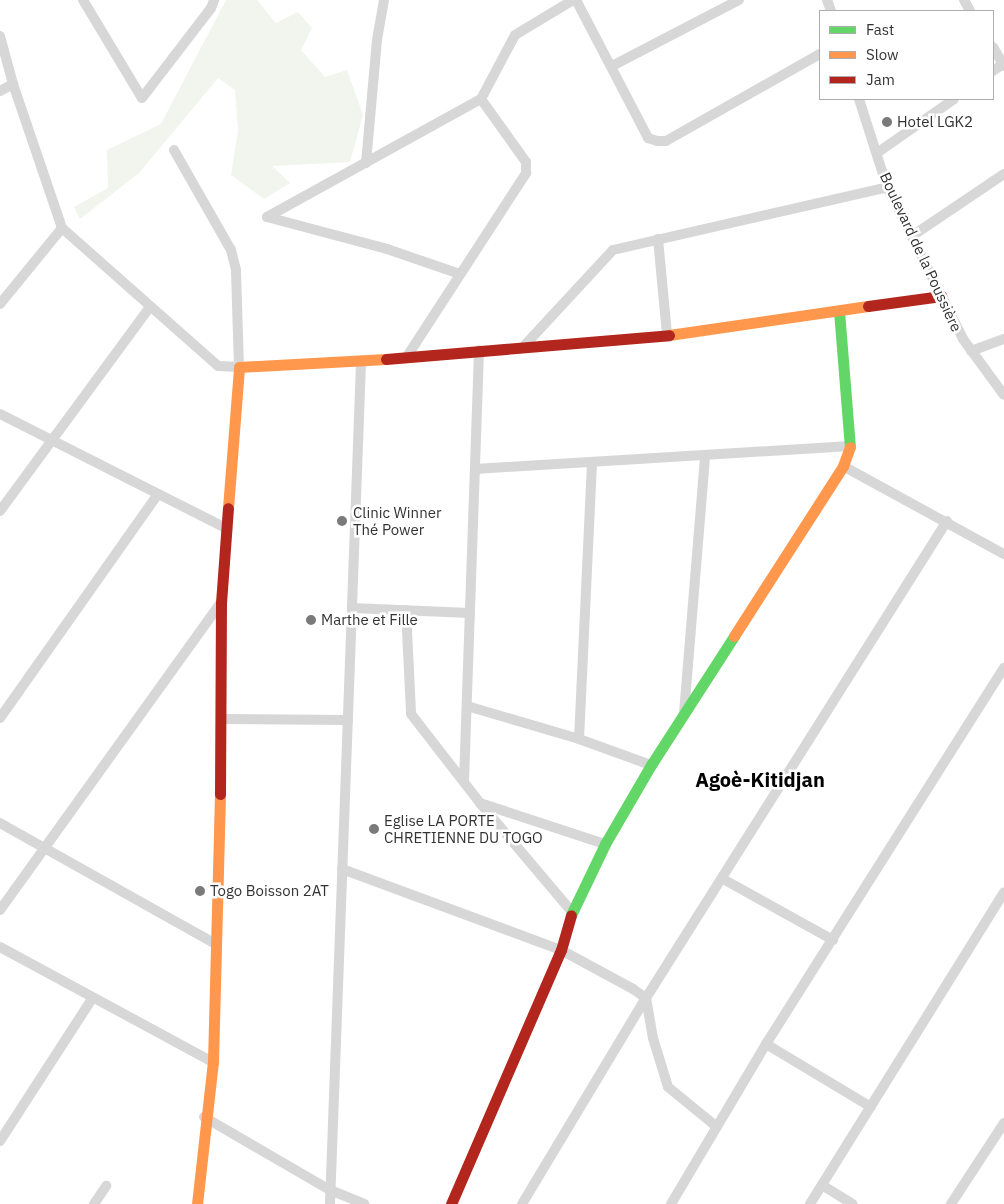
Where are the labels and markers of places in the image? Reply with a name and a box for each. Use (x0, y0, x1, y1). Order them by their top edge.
place label: Hotel LGK2 (897, 113, 973, 131)
marker: Hotel LGK2 (881, 116, 893, 128)
place label: Clinic Winner Thé Power (353, 503, 441, 538)
marker: Clinic Winner Thé Power (335, 514, 349, 528)
place label: Marthe et Fille (321, 611, 418, 629)
marker: Marthe et Fille (305, 614, 317, 626)
place label: Eglise LA PORTE CHRETIENNE DU TOGO (384, 811, 543, 846)
marker: Eglise LA PORTE CHRETIENNE DU TOGO (368, 823, 380, 835)
place label: Togo Boisson 2AT (210, 882, 329, 900)
marker: Togo Boisson 2AT (194, 885, 206, 897)

